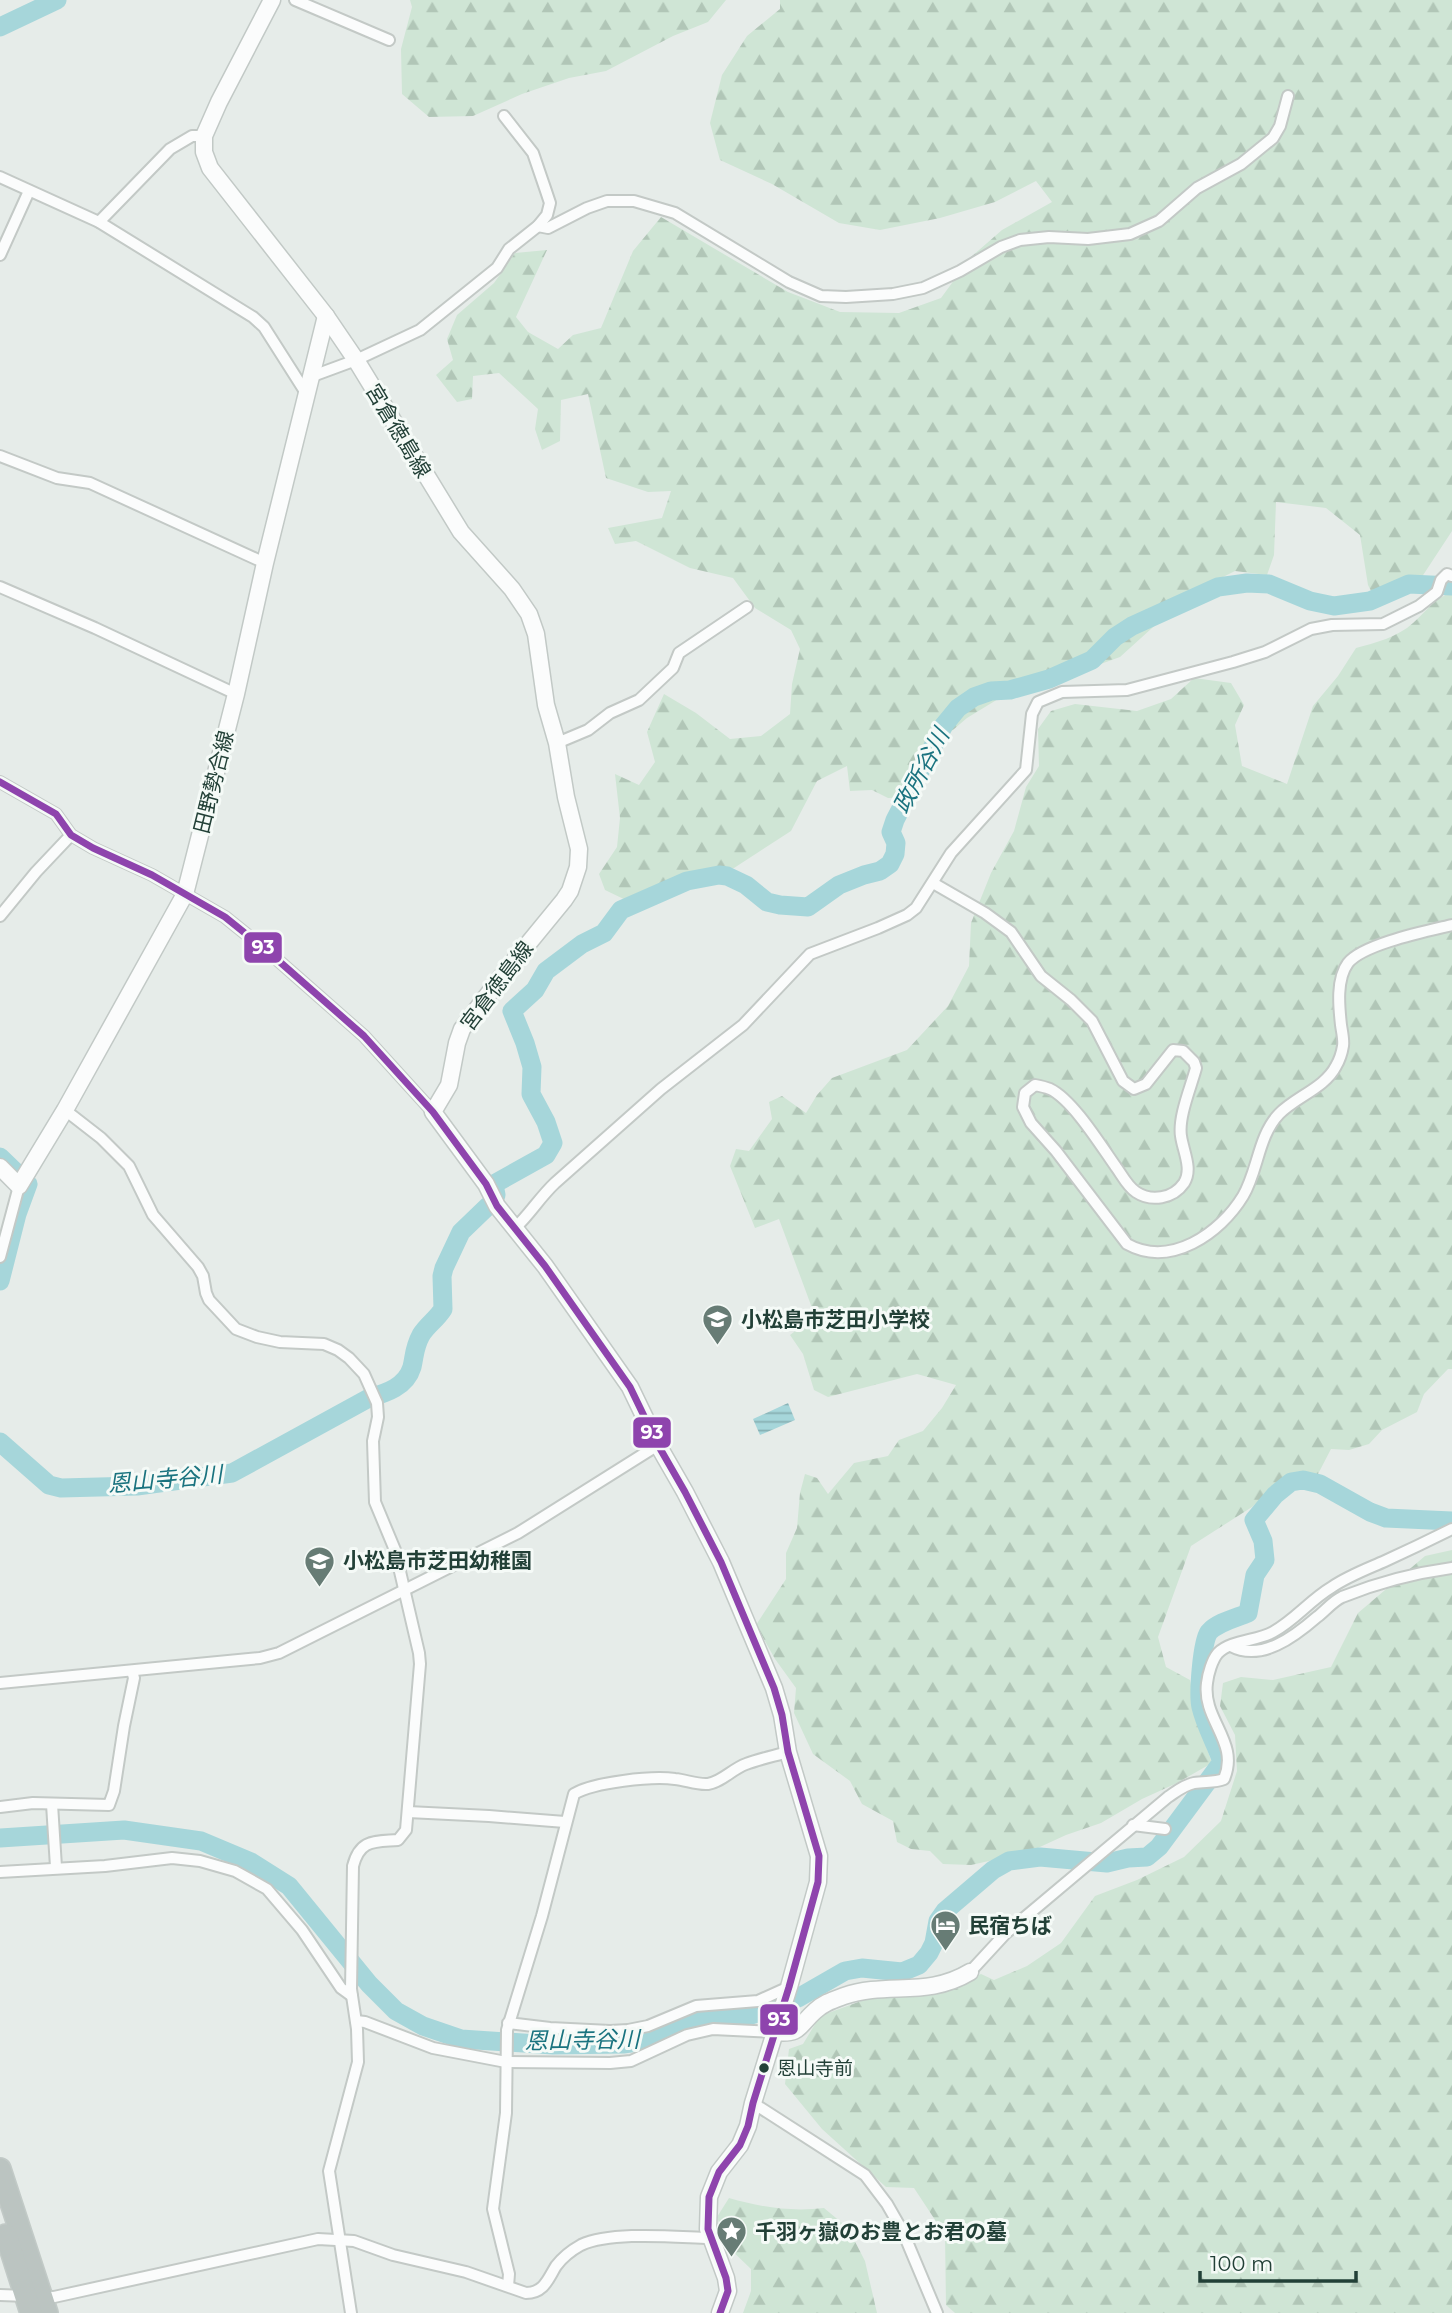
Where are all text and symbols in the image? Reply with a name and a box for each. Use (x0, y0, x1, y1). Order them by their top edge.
street label: 宮倉徳島線 (361, 379, 436, 482)
water label: 政所谷川 (887, 721, 956, 818)
street label: 田野勢合線 (189, 728, 238, 836)
line badge: 93 (243, 931, 283, 964)
text: 93 (251, 936, 275, 959)
street label: 宮倉徳島線 (455, 936, 538, 1035)
school or university icon: 小松島市芝田小学校 (701, 1303, 735, 1347)
place label: 小松島市芝田小学校 (741, 1307, 930, 1332)
line badge: 93 (632, 1416, 672, 1449)
text: 93 (640, 1421, 664, 1444)
water label: 恩山寺谷川 (106, 1460, 226, 1498)
school or university icon: 小松島市芝田幼稚園 (303, 1544, 337, 1588)
place label: 小松島市芝田幼稚園 (343, 1548, 532, 1573)
hotel icon: 民宿ちば (928, 1909, 962, 1953)
place label: 民宿ちば (968, 1913, 1052, 1938)
line badge: 93 (759, 2003, 799, 2036)
text: 93 (767, 2008, 791, 2031)
water label: 恩山寺谷川 (524, 2025, 643, 2055)
place label: 恩山寺前 (777, 2057, 853, 2080)
marker: 恩山寺前 (757, 2061, 771, 2075)
place icon: 千羽ヶ嶽のお豊とお君の墓 (715, 2215, 749, 2259)
place label: 千羽ヶ嶽のお豊とお君の墓 (755, 2219, 1007, 2244)
scale bar (1200, 2240, 1356, 2284)
text: 100 m (1210, 2251, 1273, 2276)

